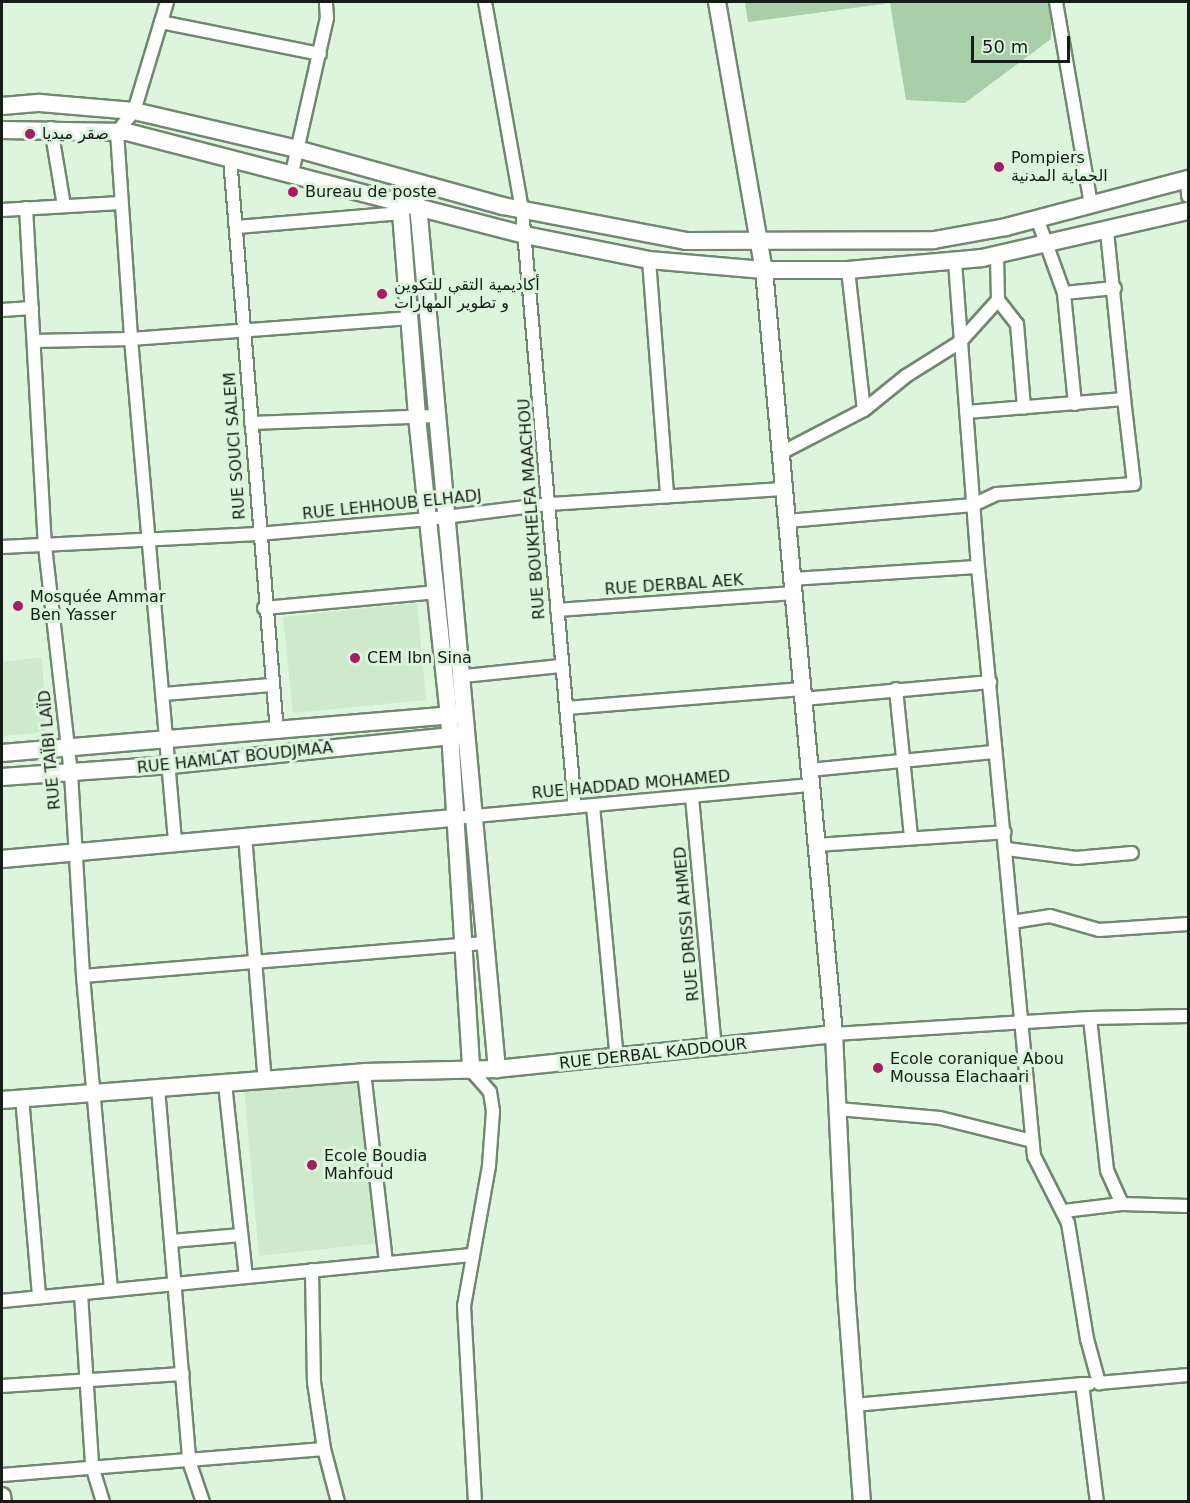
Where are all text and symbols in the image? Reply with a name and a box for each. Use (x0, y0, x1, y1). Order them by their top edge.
scale bar (974, 24, 1073, 62)
text: 50 m (982, 36, 1028, 57)
place label: صقر ميديا (42, 124, 109, 144)
marker: صقر ميديا (23, 127, 37, 141)
place label: Pompiers الحماية المدنية (1011, 148, 1108, 186)
marker: Pompiers الحماية المدنية (992, 160, 1006, 174)
place label: Bureau de poste (305, 182, 437, 202)
marker: Bureau de poste (286, 185, 300, 199)
place label: أكاديمية التقي للتكوين و تطوير المهارات (394, 275, 540, 313)
marker: أكاديمية التقي للتكوين و تطوير المهارات (375, 287, 389, 301)
street label: RUE SOUCI SALEM (220, 372, 250, 520)
street label: RUE BOUKHELFA MAACHOU (515, 398, 549, 620)
street label: RUE LEHHOUB ELHADJ (301, 486, 483, 524)
street label: RUE DERBAL AEK (604, 571, 744, 599)
place label: Mosquée Ammar Ben Yasser (30, 587, 166, 625)
marker: Mosquée Ammar Ben Yasser (11, 599, 25, 613)
place label: CEM Ibn Sina (367, 648, 472, 668)
marker: CEM Ibn Sina (348, 651, 362, 665)
street label: RUE TAÏBI LAÏD (35, 689, 65, 811)
street label: RUE HAMLAT BOUDJMAA (136, 738, 334, 778)
street label: RUE HADDAD MOHAMED (531, 767, 731, 803)
street label: RUE DRISSI AHMED (671, 846, 703, 1002)
street label: RUE DERBAL KADDOUR (558, 1035, 748, 1073)
place label: Ecole coranique Abou Moussa Elachaari (890, 1049, 1064, 1087)
marker: Ecole coranique Abou Moussa Elachaari (871, 1061, 885, 1075)
place label: Ecole Boudia Mahfoud (324, 1146, 427, 1184)
marker: Ecole Boudia Mahfoud (305, 1158, 319, 1172)

